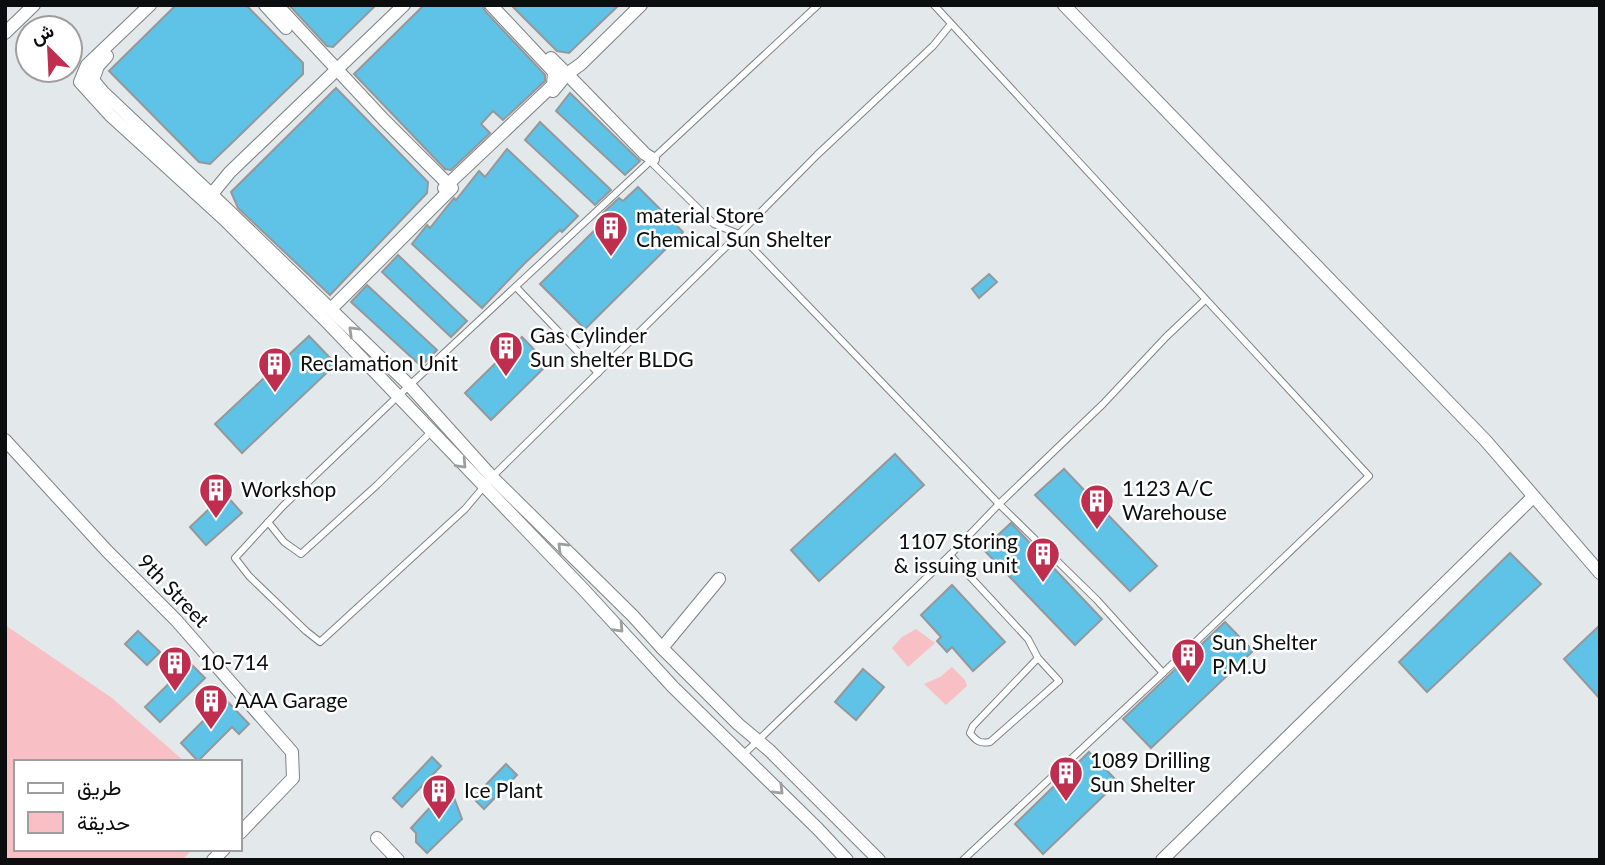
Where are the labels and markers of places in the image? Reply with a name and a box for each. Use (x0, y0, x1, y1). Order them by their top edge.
place label: material Store Chemical Sun Shelter (636, 202, 831, 251)
building icon: material Store Chemical Sun Shelter (592, 209, 630, 258)
place label: Gas Cylinder Sun shelter BLDG (530, 322, 694, 371)
building icon: Gas Cylinder Sun shelter BLDG (487, 329, 525, 378)
building icon: Reclamation Unit (256, 345, 294, 394)
place label: Reclamation Unit (300, 350, 458, 375)
building icon: Workshop (197, 471, 235, 520)
place label: 1123 A/C Warehouse (1122, 475, 1227, 524)
place label: Workshop (241, 476, 336, 501)
building icon: 1123 A/C Warehouse (1078, 482, 1116, 531)
place label: 1107 Storing & issuing unit (894, 528, 1018, 577)
building icon: 1107 Storing & issuing unit (1024, 535, 1062, 584)
place label: Sun Shelter P.M.U (1212, 629, 1318, 678)
building icon: Sun Shelter P.M.U (1169, 636, 1207, 685)
building icon: 10-714 (156, 644, 194, 693)
place label: 10-714 (200, 649, 269, 674)
building icon: AAA Garage (192, 682, 230, 731)
place label: AAA Garage (235, 687, 348, 712)
place label: 1089 Drilling Sun Shelter (1090, 747, 1210, 796)
building icon: 1089 Drilling Sun Shelter (1047, 754, 1085, 803)
building icon: Ice Plant (420, 772, 458, 821)
place label: Ice Plant (464, 777, 543, 802)

